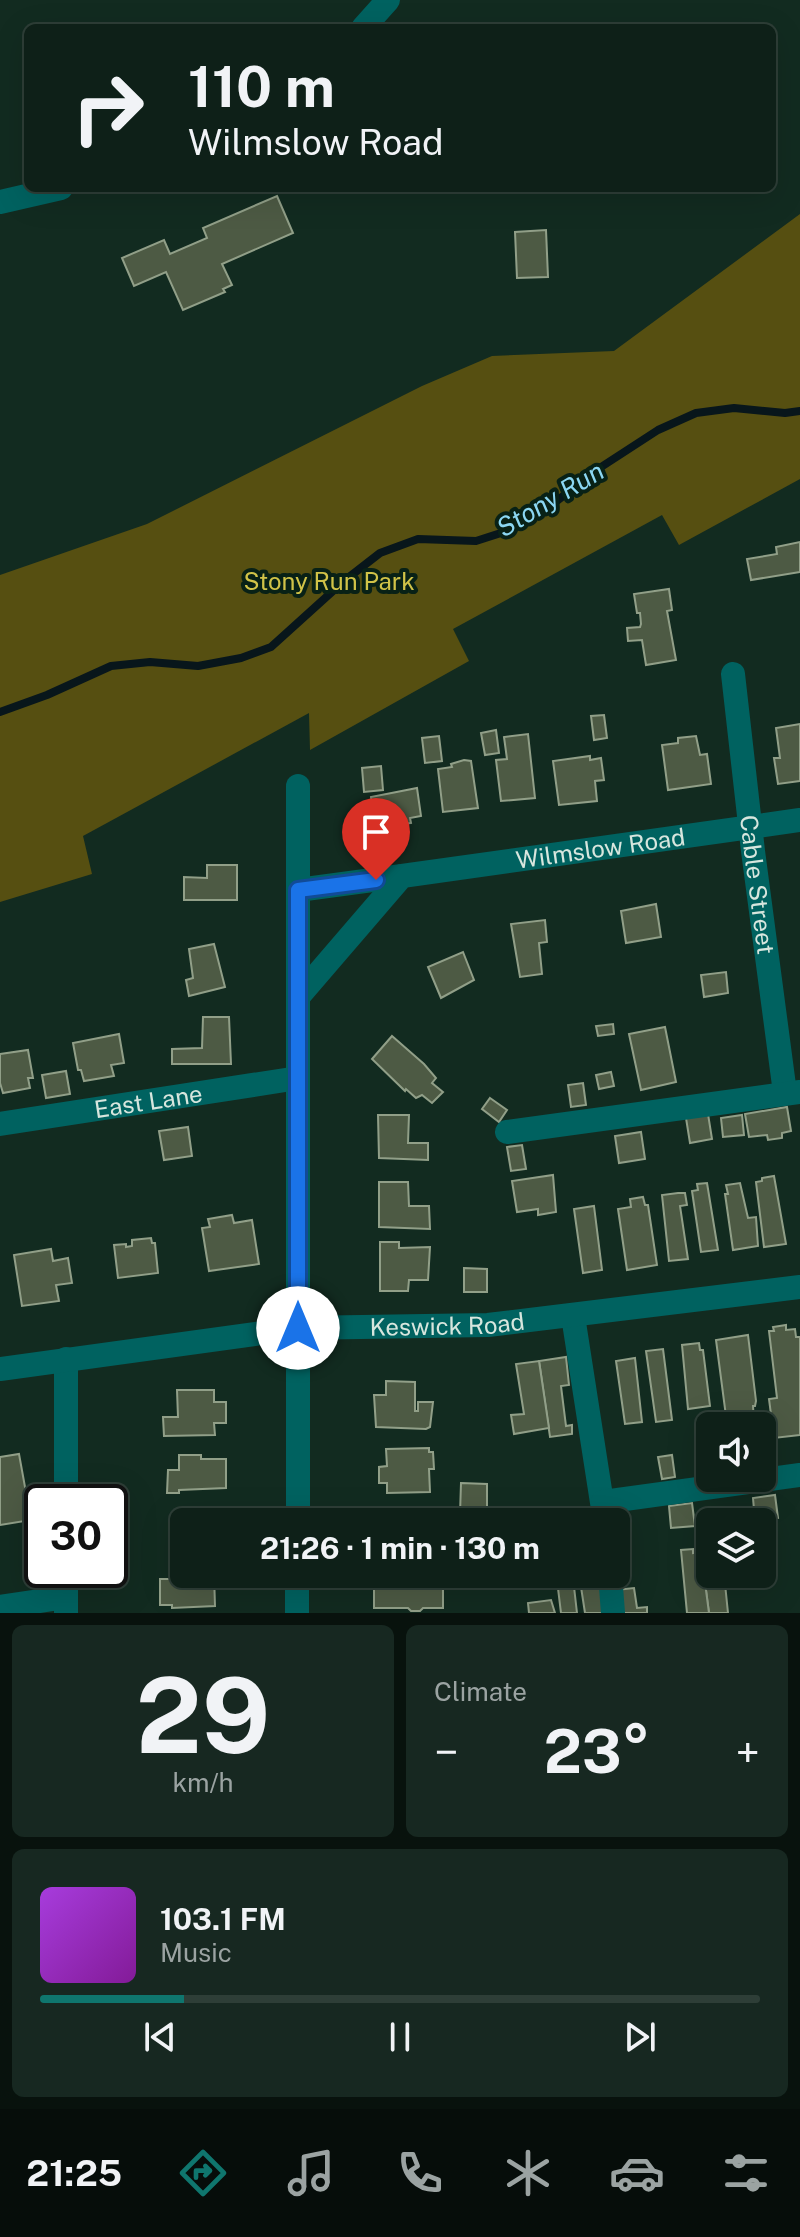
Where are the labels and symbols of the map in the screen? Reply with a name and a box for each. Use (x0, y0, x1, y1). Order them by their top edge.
water label: Stony Run (491, 455, 609, 543)
park label: Stony Run Park (243, 567, 415, 595)
pin (342, 798, 410, 880)
street label: Cable Street (735, 813, 781, 956)
street label: Wilmslow Road (514, 822, 687, 874)
street label: East Lane (92, 1079, 204, 1123)
position arrow (256, 1286, 340, 1370)
street label: Keswick Road (369, 1307, 526, 1341)
speed limit sign: 30 (24, 1484, 128, 1588)

